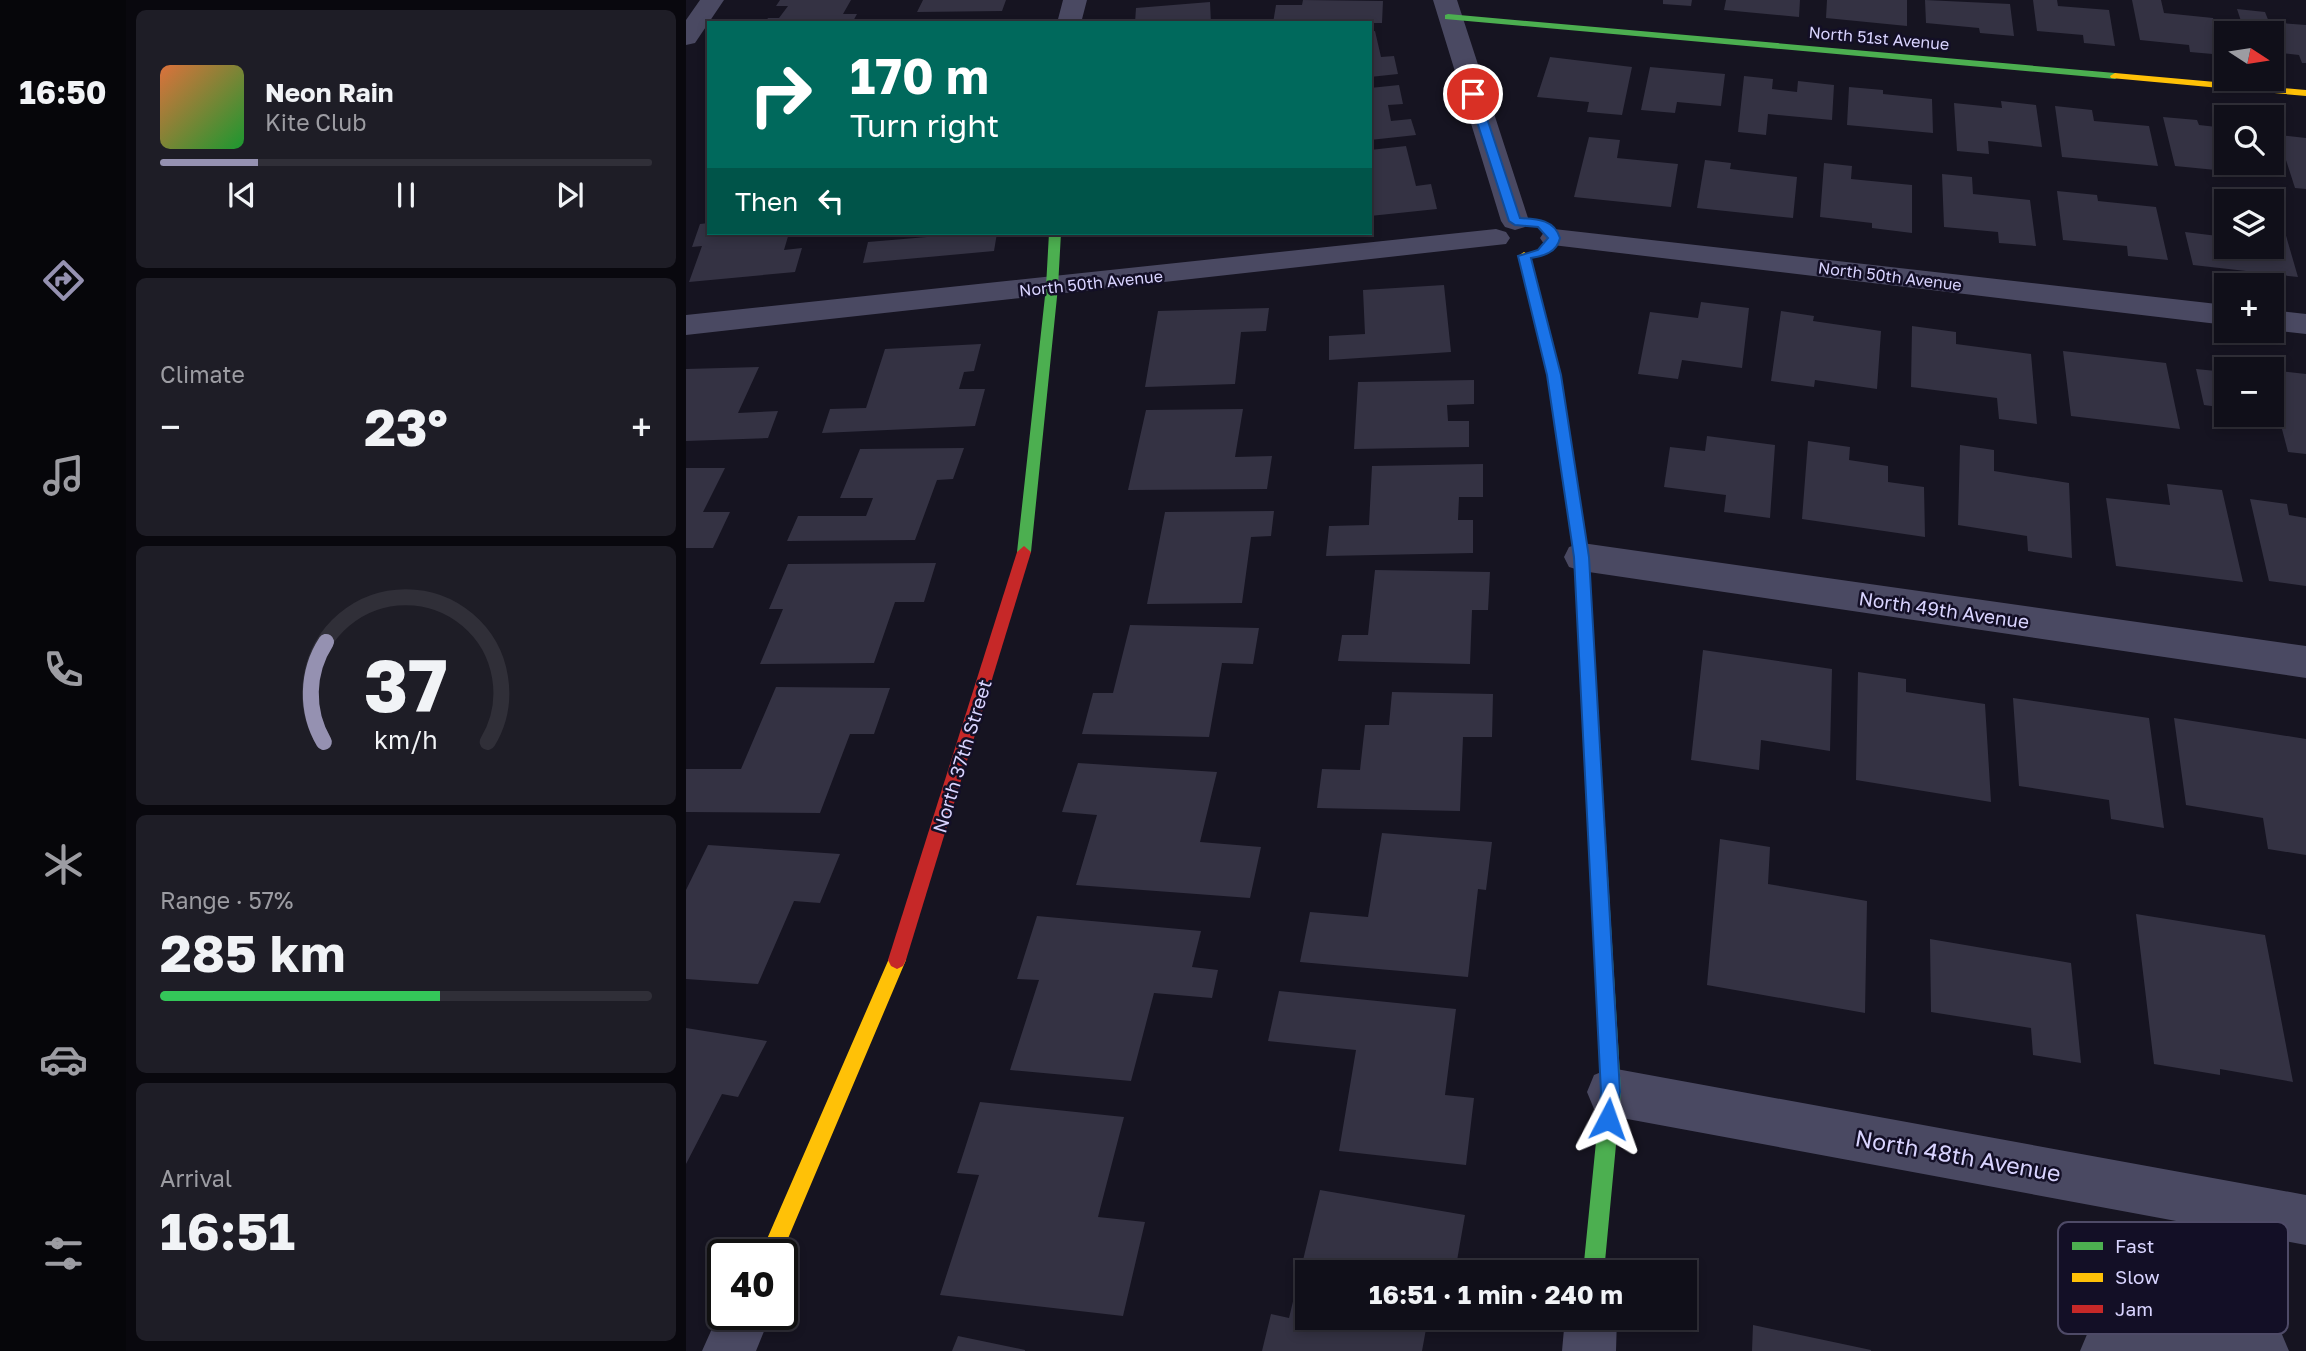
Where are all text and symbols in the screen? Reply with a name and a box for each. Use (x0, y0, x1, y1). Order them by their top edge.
north arrow (2214, 21, 2284, 91)
map controls (2214, 21, 2284, 427)
street label: North 51st Avenue (1808, 22, 1950, 54)
text: 170 m (850, 46, 989, 105)
icon: right (735, 49, 826, 140)
pin (1443, 64, 1503, 124)
text: 16:50 (19, 73, 107, 111)
icon: arrive (1454, 75, 1492, 113)
text: Neon Rain (265, 77, 394, 108)
button: search (2214, 105, 2284, 175)
text: Turn right (850, 106, 999, 144)
text: Kite Club (265, 108, 366, 136)
icon: previous (223, 176, 261, 214)
icon: pause (387, 176, 425, 214)
icon: next (551, 176, 589, 214)
icon: left (812, 182, 850, 220)
text: Then (735, 186, 798, 217)
button: layers (2214, 189, 2284, 259)
icon: directions (39, 256, 88, 305)
street label: North 50th Avenue (1817, 257, 1963, 295)
street label: North 50th Avenue (1018, 266, 1164, 300)
button: + (2214, 273, 2284, 343)
button: − (2214, 357, 2284, 427)
text: Climate (160, 360, 245, 388)
text: 23° (364, 395, 448, 457)
text: − (160, 404, 181, 449)
text: + (631, 404, 652, 449)
icon: music (39, 451, 88, 500)
street label: North 49th Avenue (1857, 586, 2031, 633)
text: 37 (364, 641, 448, 728)
icon: phone (39, 645, 88, 694)
street label: North 37th Street (927, 676, 996, 835)
text: km/h (374, 723, 438, 754)
icon: climate (39, 840, 88, 889)
text: Range · 57% (160, 886, 293, 914)
text: 285 km (160, 921, 345, 983)
icon: car (39, 1035, 88, 1084)
position arrow (1571, 1082, 1645, 1156)
street label: North 48th Avenue (1853, 1123, 2063, 1187)
text: Arrival (160, 1164, 232, 1192)
text: 16:51 (160, 1199, 295, 1261)
legend (2058, 1222, 2288, 1334)
icon: filters (39, 1229, 88, 1278)
text: Fast (2115, 1234, 2154, 1257)
speed limit sign: 40 (707, 1239, 798, 1330)
text: Slow (2115, 1265, 2160, 1288)
text: 16:51 · 1 min · 240 m (1369, 1279, 1623, 1310)
text: Jam (2115, 1297, 2153, 1320)

